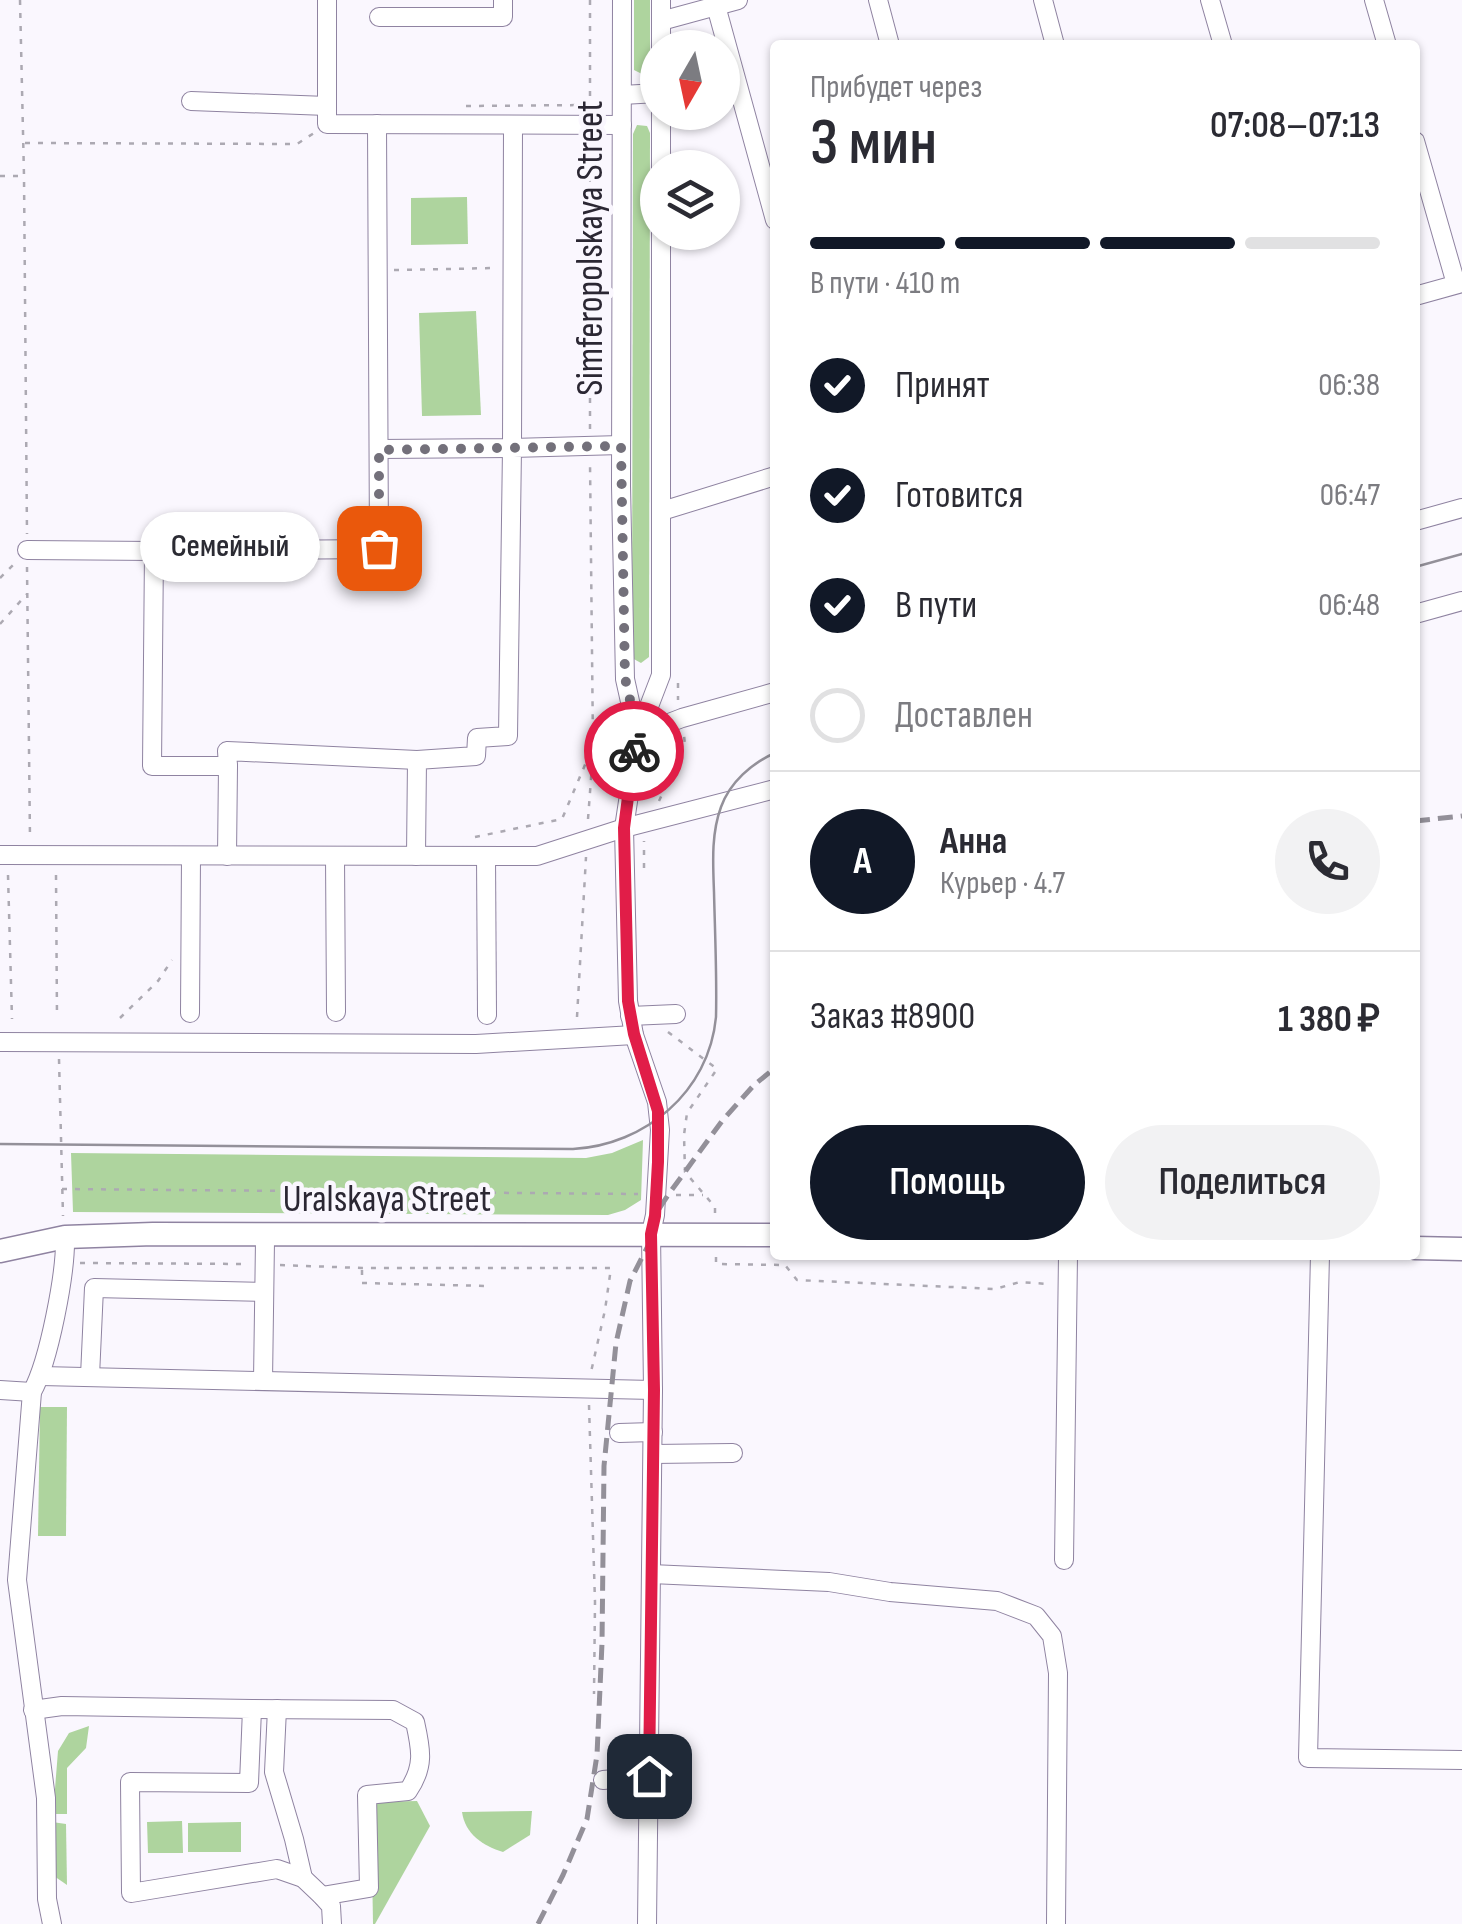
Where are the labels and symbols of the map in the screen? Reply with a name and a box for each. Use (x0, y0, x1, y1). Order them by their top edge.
north arrow (640, 30, 740, 130)
street label: Simferopolskaya Street (568, 100, 613, 396)
pin (337, 506, 422, 591)
callout: Семейный (139, 513, 319, 583)
courier (584, 701, 684, 801)
street label: Uralskaya Street (283, 1177, 491, 1222)
pin (607, 1734, 692, 1819)

